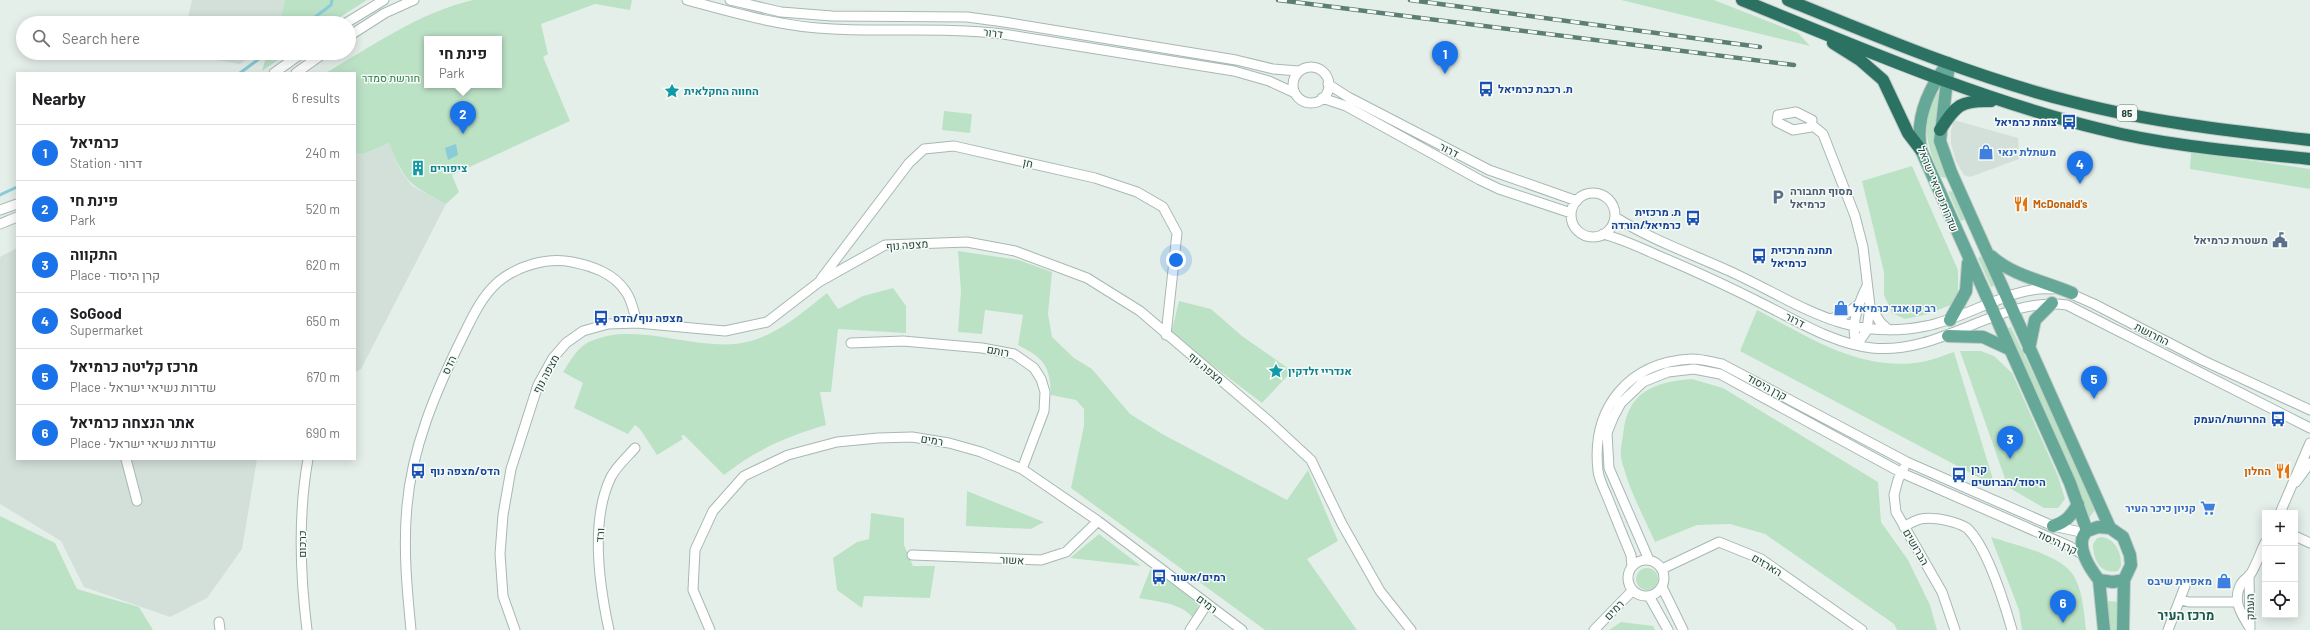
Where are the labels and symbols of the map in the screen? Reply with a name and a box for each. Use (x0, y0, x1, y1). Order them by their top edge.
street label: דרור (982, 25, 1004, 40)
pin: 1 (1432, 41, 1458, 74)
park label: חורשת סמדר (362, 71, 420, 84)
bus stop icon: ת. רכבת כרמיאל (1477, 80, 1495, 98)
place icon: החווה החקלאית (663, 82, 681, 100)
place label: ת. רכבת כרמיאל (1498, 82, 1573, 95)
place label: החווה החקלאית (684, 84, 759, 97)
pin: 2 (450, 101, 476, 134)
road number: 85 (2117, 105, 2137, 121)
bus stop icon: צומת כרמיאל (2060, 113, 2078, 131)
place label: צומת כרמיאל (1995, 115, 2058, 128)
street label: דרור (1437, 139, 1461, 160)
shop icon: משתלת ינאי (1977, 143, 1995, 161)
street label: שדרות נשיאי ישראל (1915, 144, 1962, 233)
place label: משתלת ינאי (1998, 145, 2056, 158)
pin: 4 (2067, 151, 2093, 184)
street label: חן (1022, 155, 1034, 170)
building icon: ציפורים (409, 159, 427, 177)
place label: ציפורים (430, 161, 468, 174)
place label: מסוף תחבורה כרמיאל (1790, 184, 1853, 210)
parking icon: מסוף תחבורה כרמיאל (1769, 188, 1787, 206)
restaurant icon: McDonald's (2012, 195, 2030, 213)
place label: McDonald's (2033, 197, 2088, 210)
place label: ת. מרכזית כרמיאל/הורדה (1611, 205, 1681, 231)
bus stop icon: ת. מרכזית כרמיאל/הורדה (1684, 209, 1702, 227)
public building icon: משטרת כרמיאל (2271, 231, 2289, 249)
place label: משטרת כרמיאל (2194, 233, 2268, 246)
street label: מצפה נוף (885, 237, 929, 252)
place label: תחנה מרכזית כרמיאל (1771, 243, 1832, 269)
bus stop icon: תחנה מרכזית כרמיאל (1750, 247, 1768, 265)
your location (1166, 250, 1186, 270)
shop icon: רב קו אגד כרמיאל (1832, 299, 1850, 317)
place label: רב קו אגד כרמיאל (1853, 301, 1936, 314)
bus stop icon: מצפה נוף/הדס (592, 309, 610, 327)
street label: דרור (1783, 309, 1807, 330)
place label: מצפה נוף/הדס (613, 311, 683, 324)
street label: החרושת (2133, 319, 2172, 348)
street label: רותם (986, 342, 1010, 359)
street label: מצפה נוף (1186, 349, 1227, 386)
street label: מצפה נוף (530, 352, 562, 395)
street label: הדס (439, 353, 458, 376)
place icon: אנדריי זלדקין (1267, 362, 1285, 380)
place label: אנדריי זלדקין (1288, 364, 1352, 377)
pin: 5 (2081, 366, 2107, 399)
street label: קרן היסוד (1745, 371, 1789, 402)
bus stop icon: החרושת/העמק (2269, 410, 2287, 428)
place label: החרושת/העמק (2193, 412, 2266, 425)
pin: 3 (1997, 426, 2023, 459)
street label: רמים (920, 431, 944, 448)
bus stop icon: הדס/מצפה נוף (409, 462, 427, 480)
place label: קרן היסוד/הברושים (1971, 462, 2046, 488)
restaurant icon: החלון (2274, 462, 2292, 480)
place label: הדס/מצפה נוף (430, 464, 500, 477)
place label: החלון (2244, 464, 2271, 477)
bus stop icon: קרן היסוד/הברושים (1950, 466, 1968, 484)
supermarket icon: קניון כיכר העיר (2199, 499, 2217, 517)
place label: קניון כיכר העיר (2125, 501, 2196, 514)
street label: הברושים (1901, 526, 1932, 567)
street label: קרן היסוד (2035, 526, 2080, 557)
street label: ורד (593, 527, 606, 542)
street label: כרכום (295, 530, 308, 558)
street label: הארזים (1750, 550, 1785, 579)
street label: אשור (1000, 553, 1024, 566)
bus stop icon: רמים/אשור (1150, 568, 1168, 586)
place label: רמים/אשור (1171, 570, 1226, 583)
shop icon: מאפיית שיבס (2215, 572, 2233, 590)
place label: מאפיית שיבס (2147, 574, 2212, 587)
pin: 6 (2050, 590, 2076, 623)
street label: רמים (1194, 592, 1220, 616)
street label: העמק (2243, 594, 2256, 620)
street label: רמים (1601, 597, 1626, 622)
district label: מרכז העיר (2158, 607, 2214, 623)

